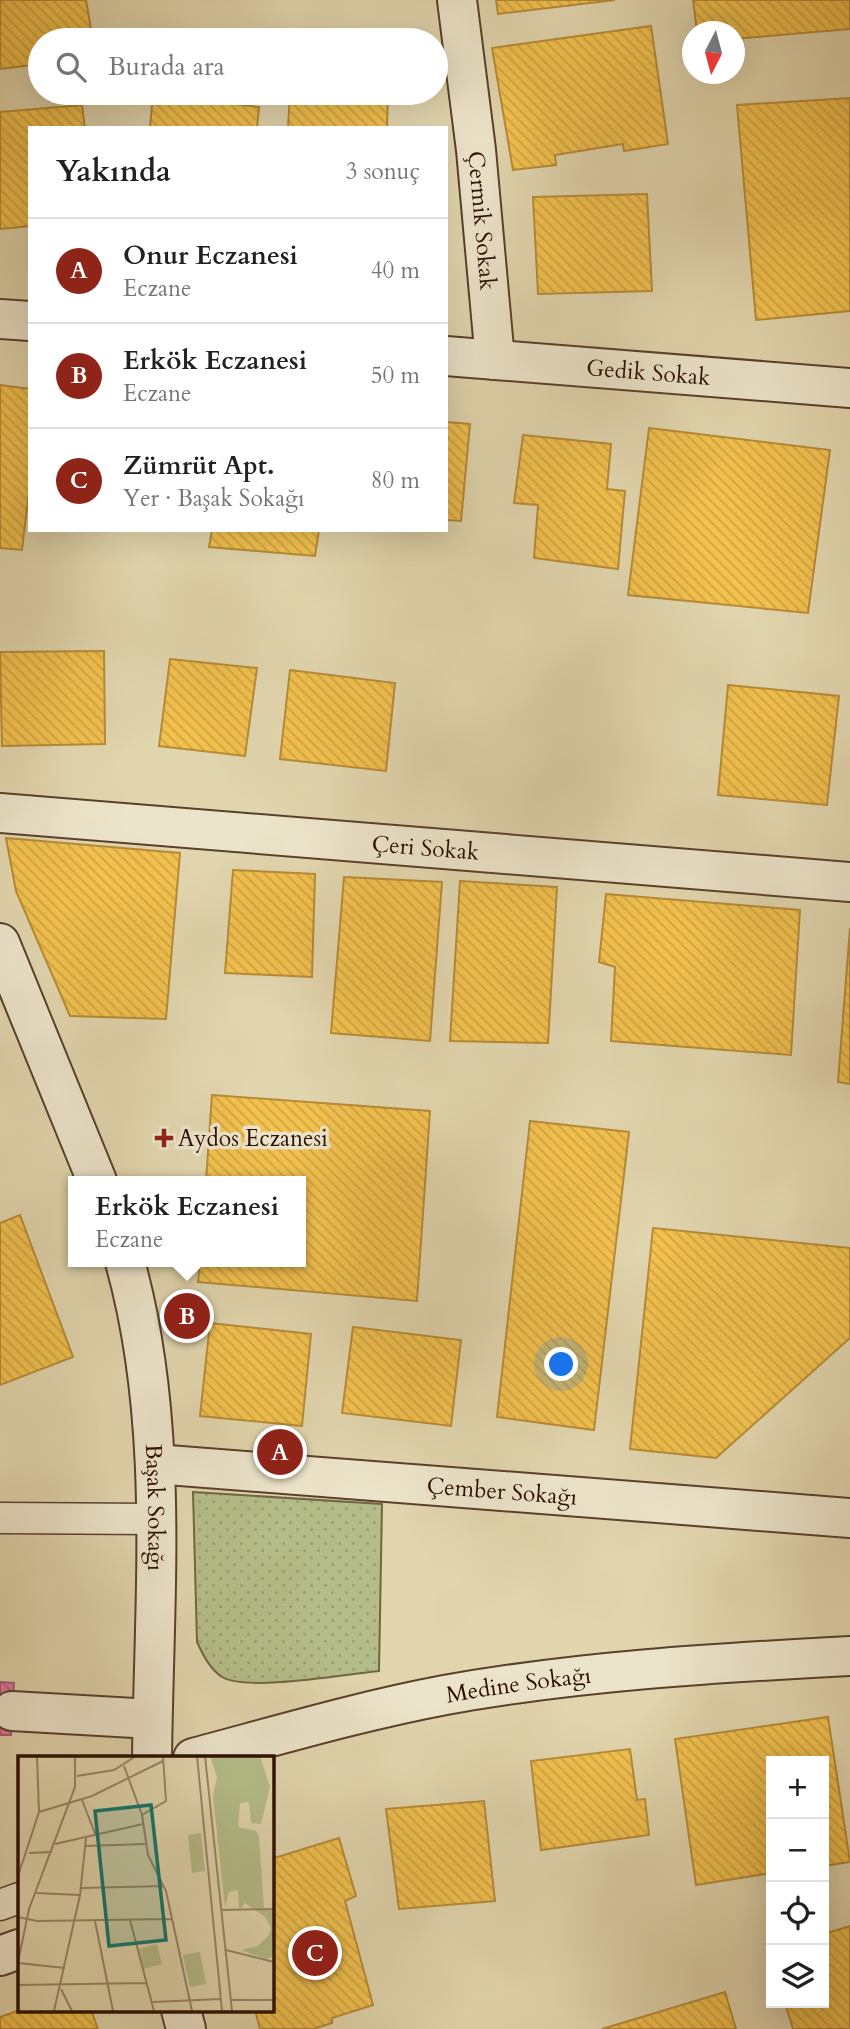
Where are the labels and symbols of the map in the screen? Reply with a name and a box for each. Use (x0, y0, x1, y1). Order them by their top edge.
north arrow (682, 21, 745, 84)
street label: Çermik Sokak (460, 150, 504, 292)
street label: Gedik Sokak (585, 352, 712, 393)
street label: Çeri Sokak (371, 828, 481, 868)
place label: Aydos Eczanesi (178, 1123, 328, 1154)
marker: Aydos Eczanesi (156, 1130, 172, 1146)
pin: B (164, 1290, 210, 1342)
your location (544, 1347, 578, 1381)
pin: A (257, 1426, 303, 1478)
street label: Başak Sokağı (138, 1443, 171, 1571)
street label: Çember Sokağı (426, 1470, 578, 1513)
street label: Medine Sokağı (444, 1660, 593, 1711)
inset map (18, 1756, 273, 2011)
pin: C (292, 1927, 338, 1979)

